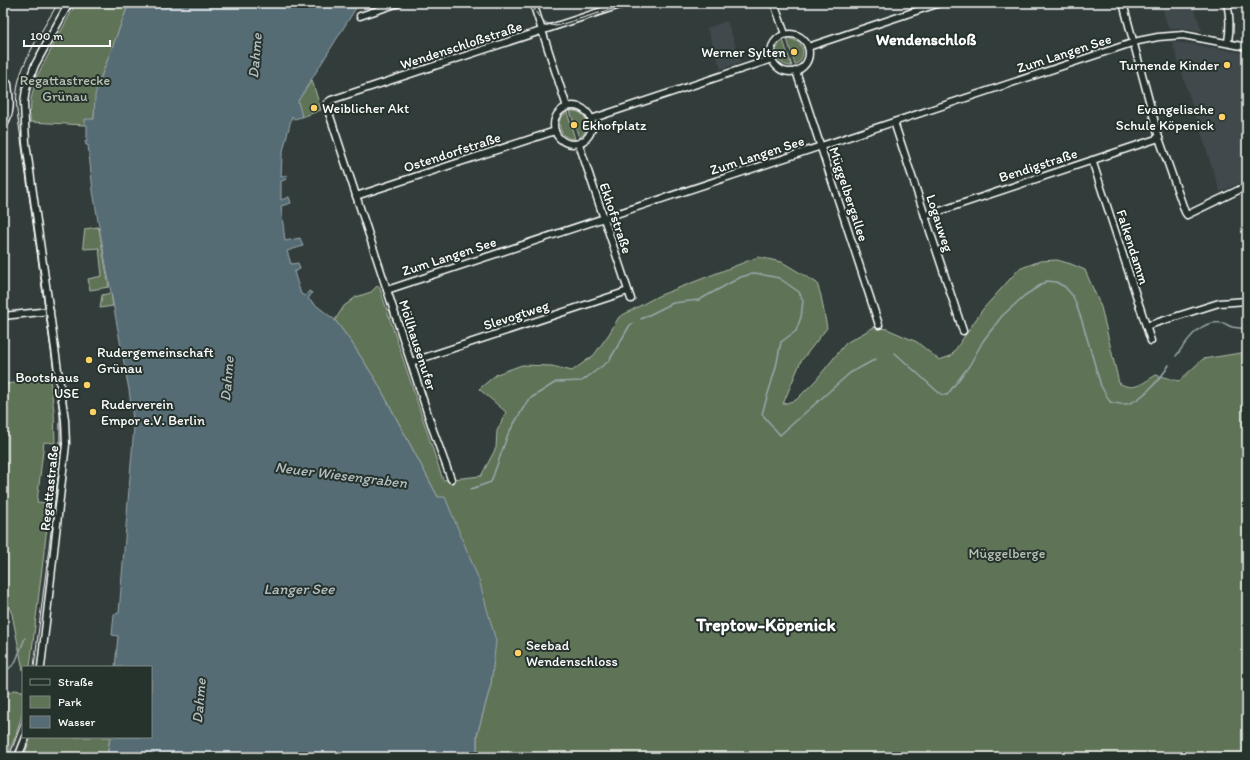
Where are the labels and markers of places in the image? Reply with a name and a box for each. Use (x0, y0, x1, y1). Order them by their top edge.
place label: Werner Sylten (701, 44, 786, 61)
marker: Werner Sylten (789, 47, 799, 57)
place label: Turnende Kinder (1119, 57, 1219, 74)
marker: Turnende Kinder (1222, 60, 1232, 70)
place label: Weiblicher Akt (322, 100, 409, 117)
place label: Evangelische Schule Köpenick (1116, 101, 1215, 134)
marker: Weiblicher Akt (309, 103, 319, 113)
marker: Evangelische Schule Köpenick (1217, 112, 1227, 122)
place label: Ekhofplatz (582, 117, 647, 134)
marker: Ekhofplatz (569, 120, 579, 130)
place label: Rudergemeinschaft Grünau (97, 344, 214, 377)
marker: Rudergemeinschaft Grünau (84, 355, 94, 365)
place label: Bootshaus USE (15, 369, 79, 402)
marker: Bootshaus USE (82, 380, 92, 390)
place label: Ruderverein Empor e.V. Berlin (101, 396, 205, 429)
marker: Ruderverein Empor e.V. Berlin (88, 407, 98, 417)
place label: Seebad Wendenschloss (526, 637, 618, 670)
marker: Seebad Wendenschloss (513, 648, 523, 658)

